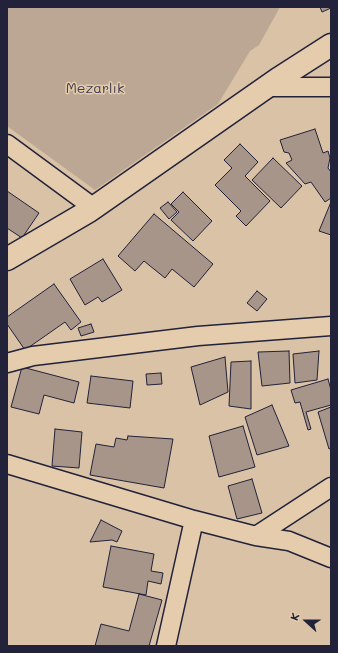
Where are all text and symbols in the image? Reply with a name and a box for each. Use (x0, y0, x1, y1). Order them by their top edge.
park label: Mezarlık (66, 81, 124, 97)
north arrow (286, 601, 326, 641)
text: K (286, 610, 303, 623)

